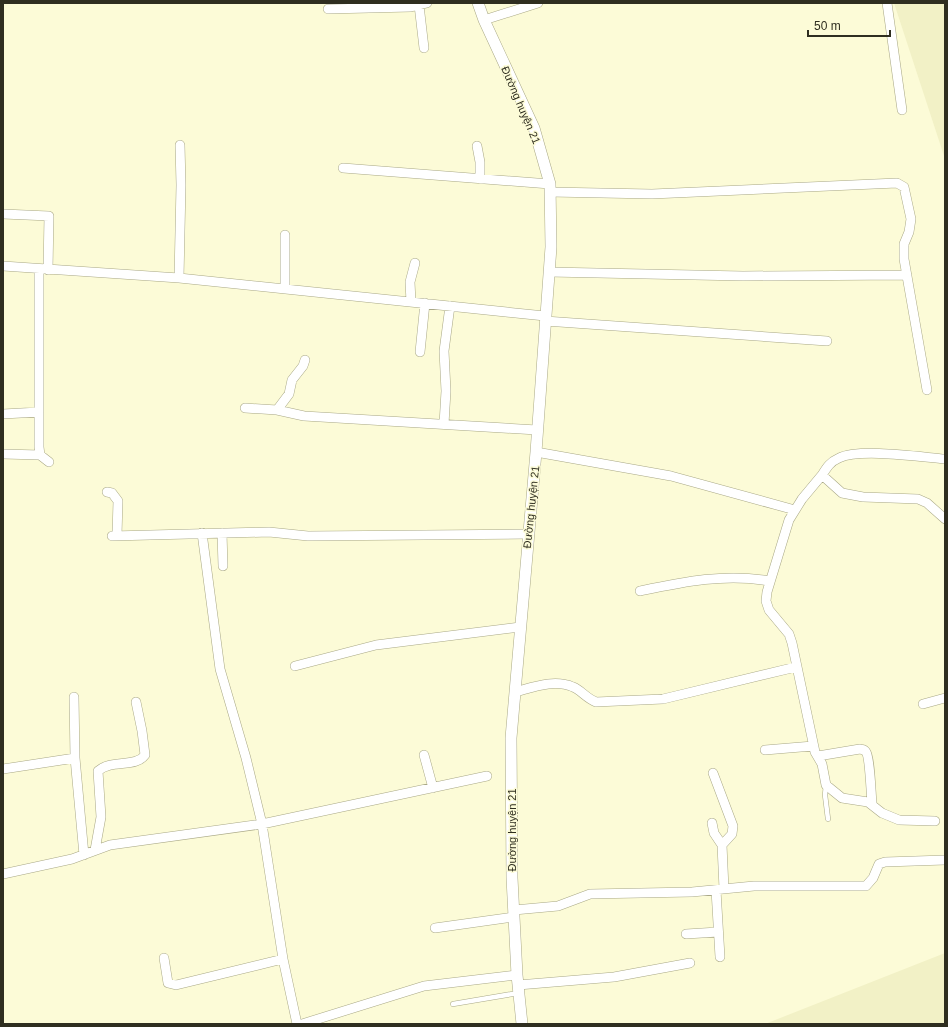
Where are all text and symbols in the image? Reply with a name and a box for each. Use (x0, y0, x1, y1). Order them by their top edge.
scale bar (808, 12, 890, 38)
text: 50 m (814, 19, 841, 33)
street label: Đường huyện 21 (499, 64, 543, 146)
street label: Đường huyện 21 (521, 465, 541, 549)
street label: Đường huyện 21 (506, 788, 518, 872)

